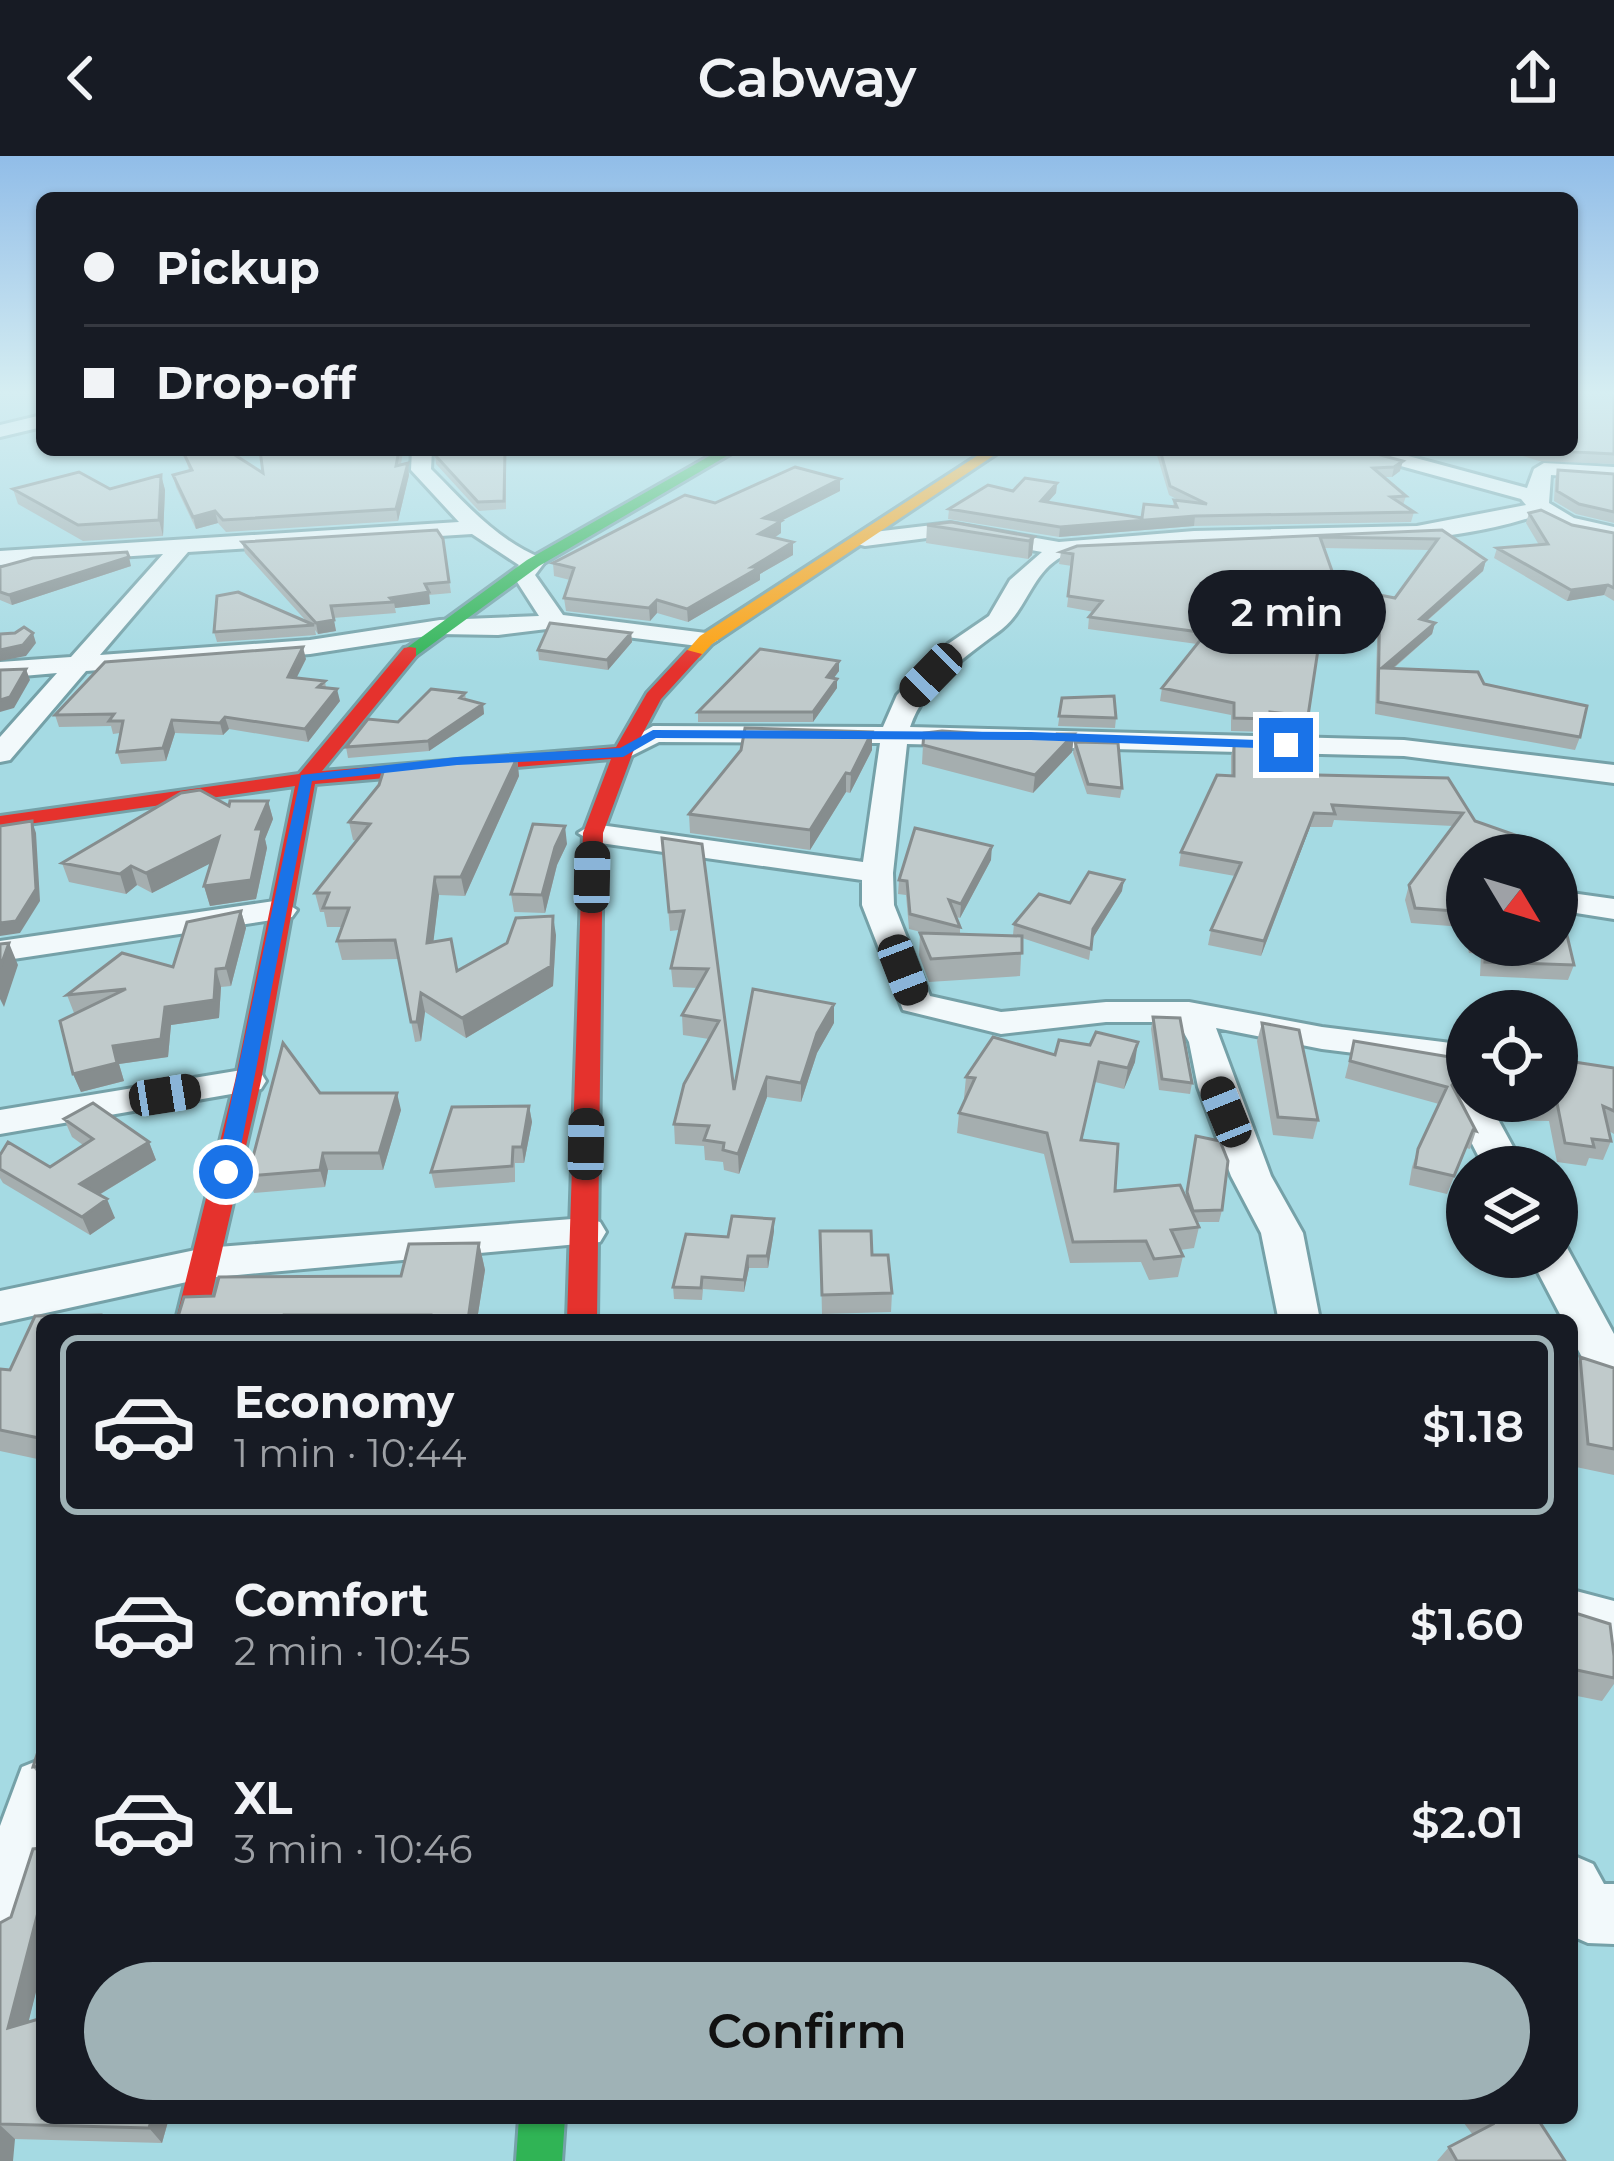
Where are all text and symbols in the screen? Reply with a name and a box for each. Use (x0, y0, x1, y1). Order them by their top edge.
icon: back (48, 45, 114, 111)
text: Cabway (697, 45, 917, 111)
icon: share (1500, 45, 1566, 111)
text: Pickup (156, 240, 320, 295)
text: Drop-off (156, 355, 356, 410)
callout: 2 min (1187, 571, 1385, 655)
text: 2 min (1231, 588, 1343, 636)
car (893, 637, 969, 713)
route end (1259, 718, 1313, 772)
north arrow (1446, 834, 1578, 966)
map controls (1446, 834, 1578, 1278)
car (573, 841, 611, 913)
car (873, 930, 933, 1010)
button: locate (1446, 990, 1578, 1122)
car (127, 1072, 203, 1118)
car (1196, 1072, 1256, 1152)
car (567, 1108, 605, 1180)
route start (199, 1145, 253, 1199)
button: layers (1446, 1146, 1578, 1278)
icon: car (90, 1371, 198, 1479)
text: Economy (234, 1374, 454, 1429)
text: $1.18 (1422, 1398, 1524, 1453)
text: 1 min · 10:44 (234, 1429, 467, 1477)
icon: car (90, 1569, 198, 1677)
text: Comfort (234, 1572, 429, 1627)
text: $1.60 (1410, 1596, 1524, 1651)
text: 2 min · 10:45 (234, 1627, 471, 1675)
icon: car (90, 1767, 198, 1875)
text: XL (234, 1770, 292, 1825)
text: $2.01 (1411, 1794, 1524, 1849)
text: 3 min · 10:46 (234, 1825, 472, 1873)
button: Confirm (84, 1962, 1530, 2100)

